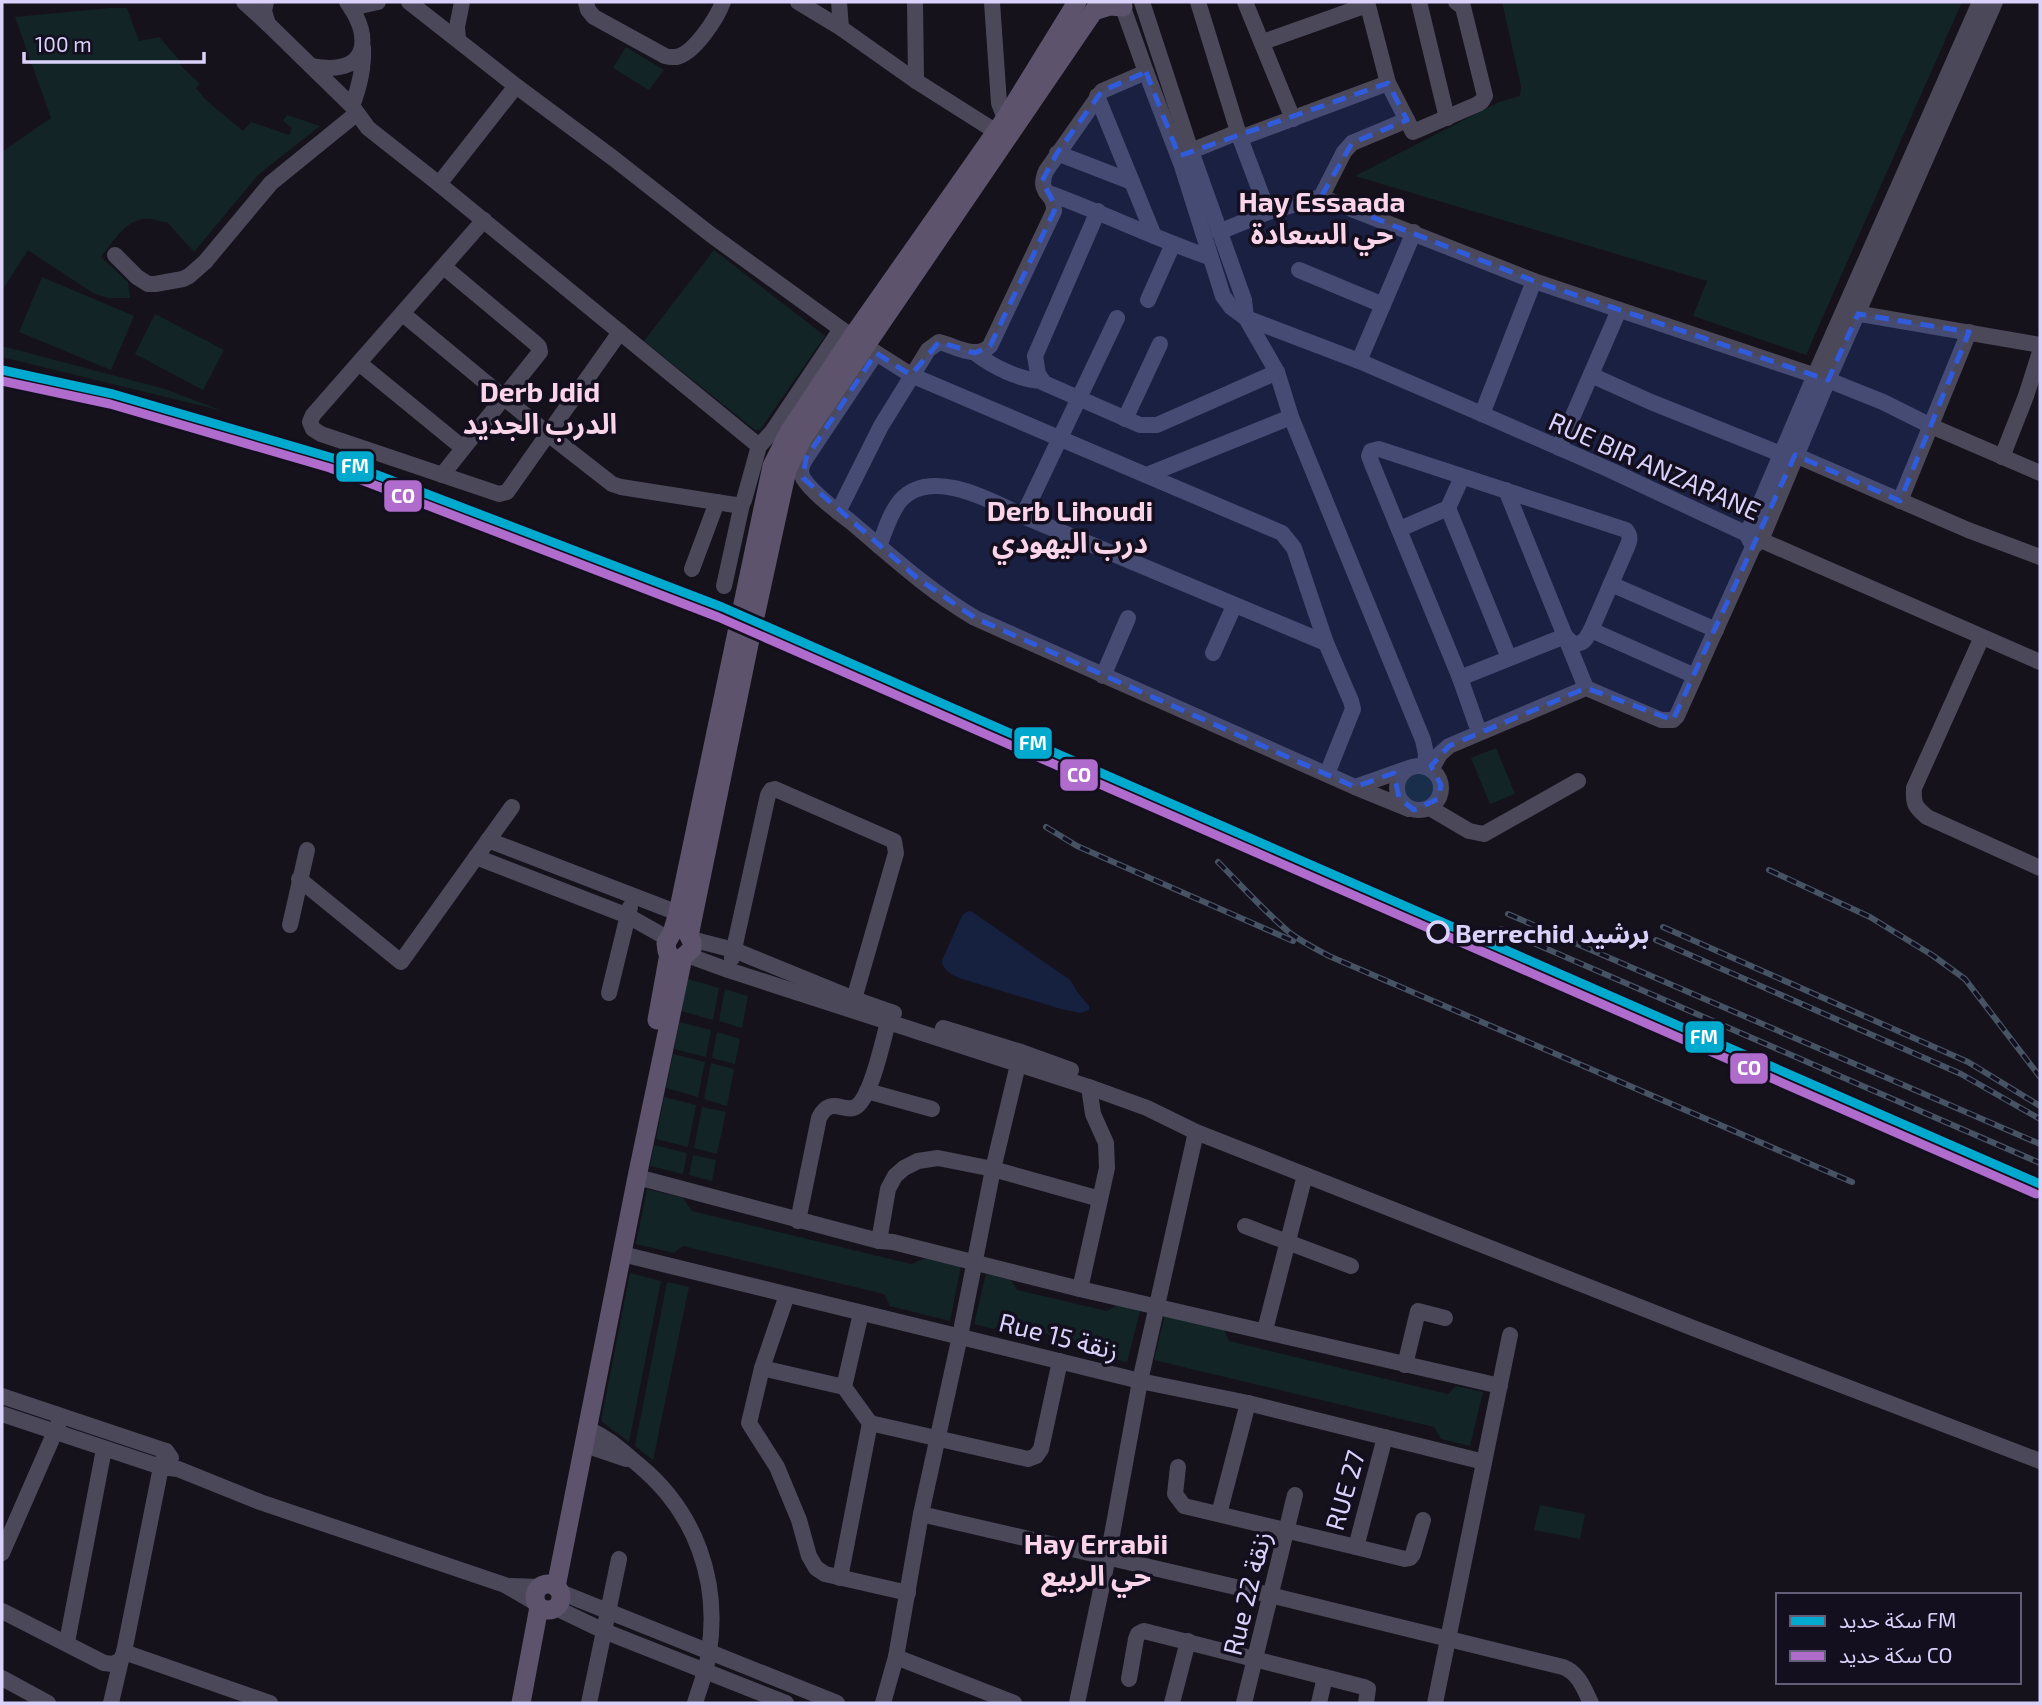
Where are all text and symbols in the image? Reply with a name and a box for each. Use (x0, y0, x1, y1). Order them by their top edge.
scale bar (24, 21, 205, 65)
text: 100 m (35, 31, 92, 56)
district label: Hay Essaada حي السعادة (1239, 184, 1406, 256)
district label: Derb Jdid الدرب الجديد (463, 374, 617, 442)
street label: RUE BIR ANZARANE (1544, 404, 1766, 526)
line badge: FM (335, 450, 375, 483)
text: FM (341, 454, 369, 477)
line badge: CO (383, 479, 423, 513)
text: CO (391, 484, 415, 507)
district label: Derb Lihoudi درب اليهودي (987, 493, 1153, 565)
line badge: FM (1013, 726, 1053, 760)
text: FM (1019, 731, 1047, 754)
line badge: CO (1059, 758, 1099, 792)
text: CO (1067, 763, 1091, 786)
place label: Berrechid برشيد (1455, 917, 1649, 949)
marker: Berrechid برشيد (1427, 921, 1449, 943)
line badge: FM (1684, 1020, 1725, 1054)
text: FM (1690, 1025, 1718, 1048)
line badge: CO (1729, 1052, 1769, 1085)
text: CO (1737, 1056, 1761, 1079)
street label: Rue 15 زنقة (996, 1305, 1122, 1366)
street label: RUE 27 (1318, 1446, 1370, 1534)
district label: Hay Errabii حي الربيع (1024, 1526, 1168, 1598)
street label: Rue 22 زنقة (1216, 1528, 1277, 1659)
legend (1776, 1593, 2021, 1684)
text: سكة حديد FM (1839, 1607, 1956, 1632)
text: سكة حديد CO (1839, 1642, 1952, 1667)

